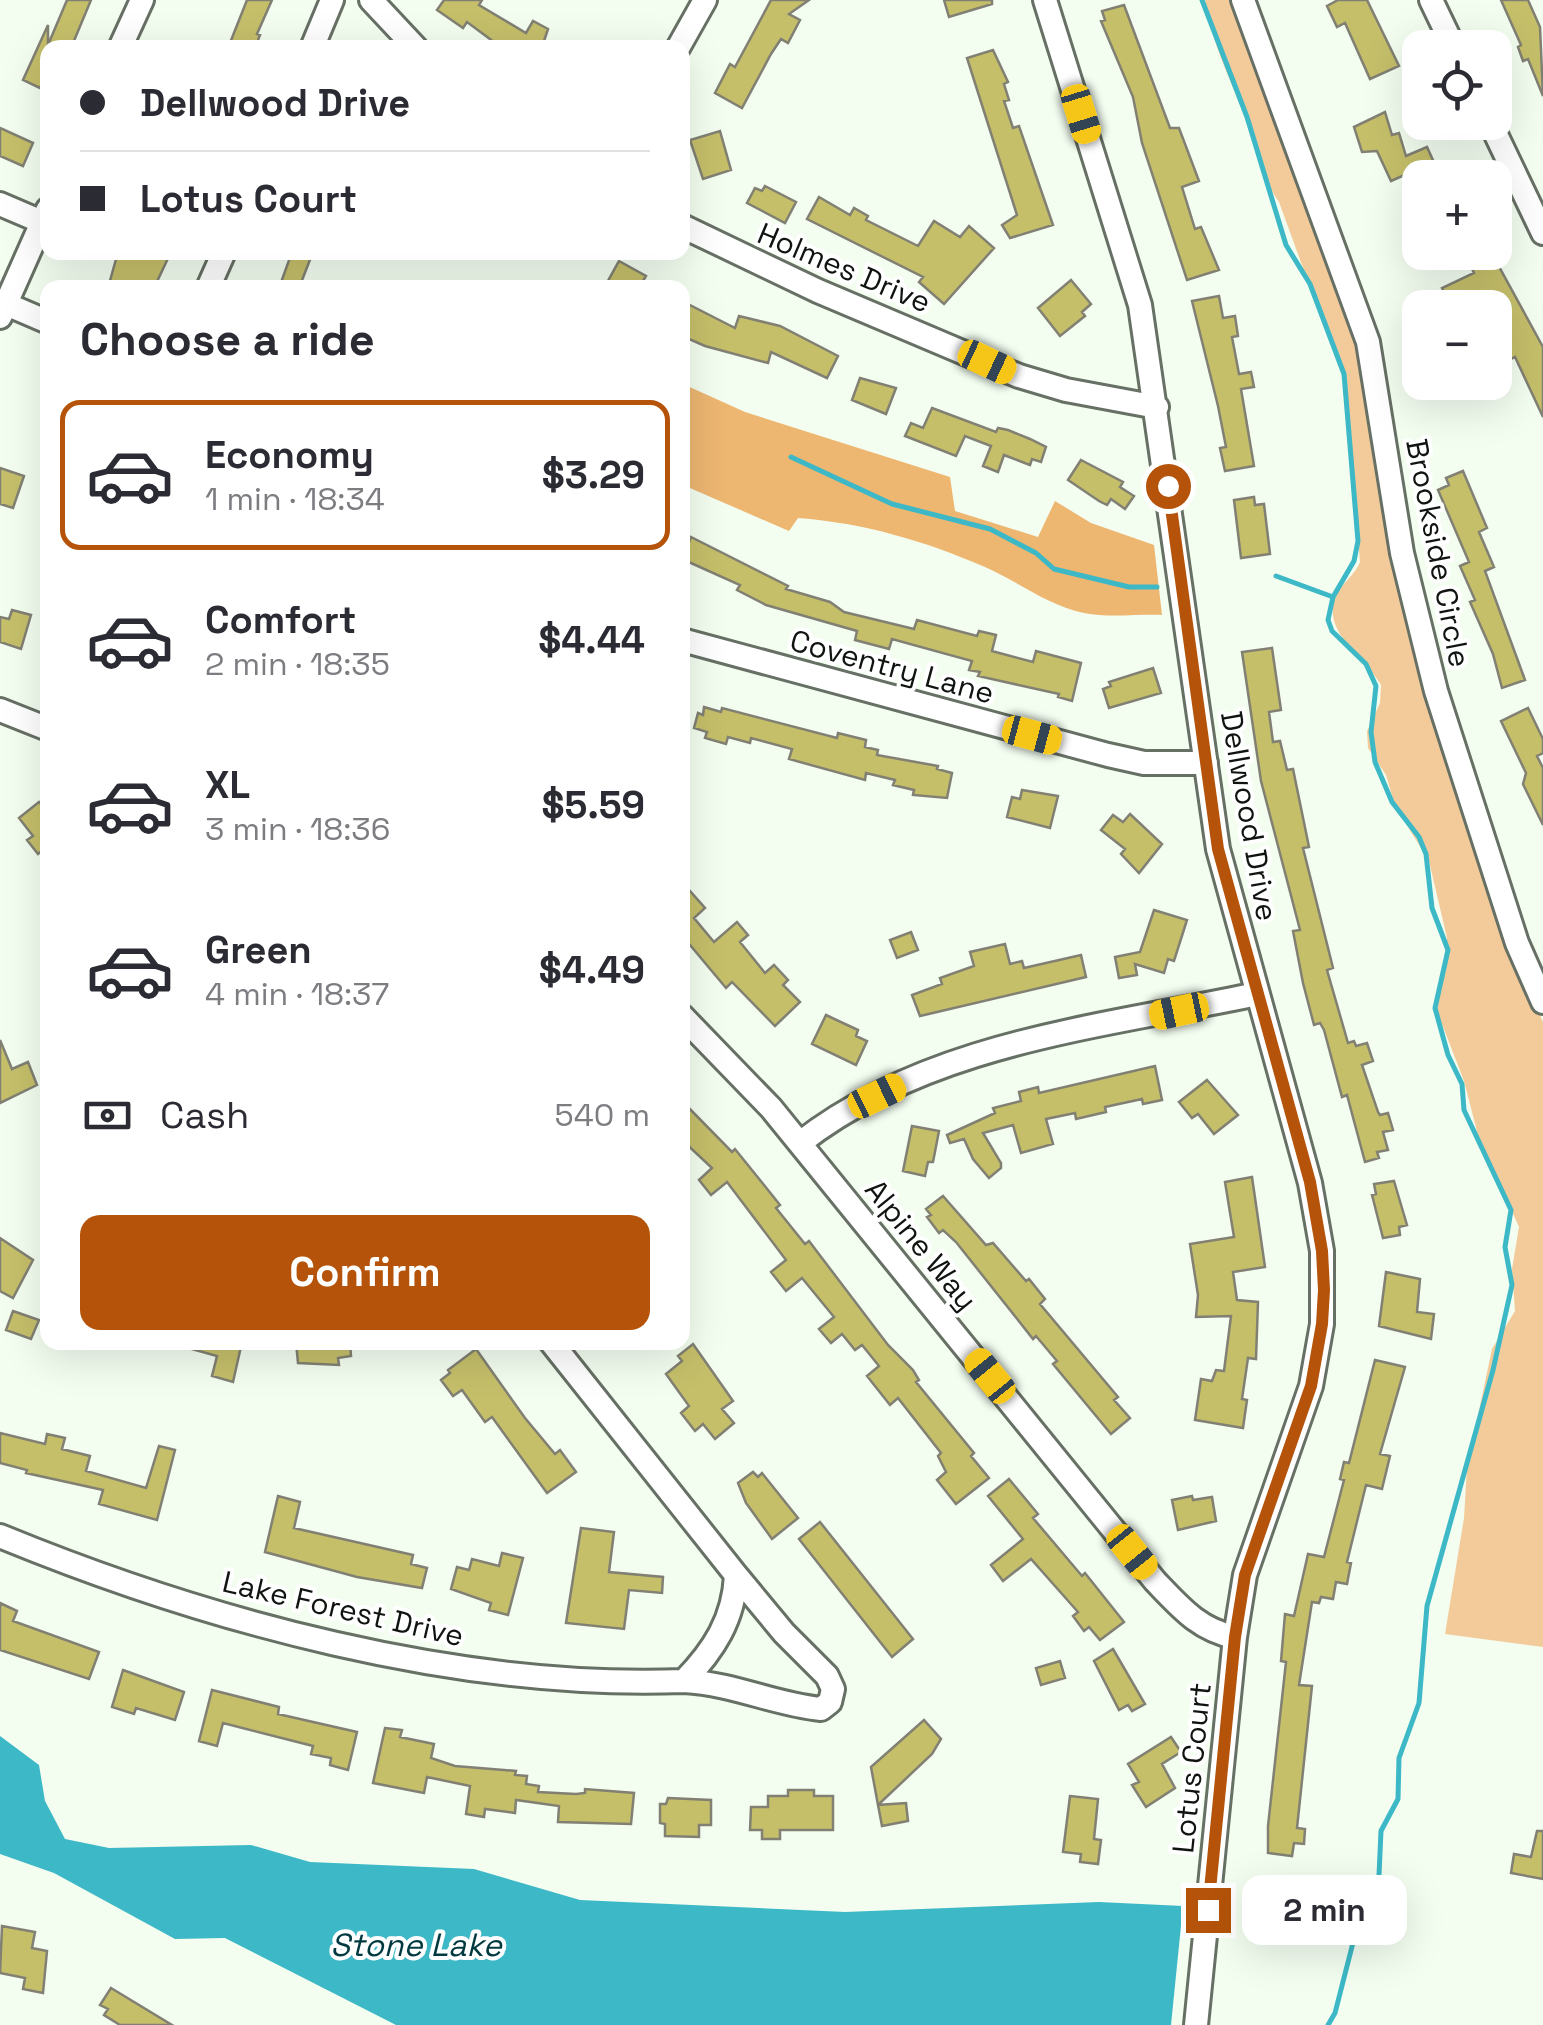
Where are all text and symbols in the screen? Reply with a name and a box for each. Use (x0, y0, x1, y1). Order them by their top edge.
map controls (1402, 30, 1512, 400)
button: locate (1402, 30, 1512, 140)
text: Dellwood Drive (140, 79, 410, 127)
car (1058, 81, 1104, 147)
button: + (1402, 160, 1512, 270)
text: Lotus Court (140, 175, 357, 223)
street label: Holmes Drive (752, 214, 937, 322)
button: − (1402, 290, 1512, 400)
text: Choose a ride (80, 311, 375, 368)
car (953, 336, 1021, 388)
icon: car (85, 430, 175, 520)
text: Economy (205, 431, 374, 479)
street label: Brookside Circle (1397, 435, 1480, 670)
text: $3.29 (542, 451, 645, 499)
route start (1146, 464, 1191, 509)
text: 1 min · 18:34 (205, 479, 385, 519)
icon: car (85, 595, 175, 685)
text: Comfort (205, 596, 356, 644)
text: $4.44 (538, 616, 645, 664)
street label: Coventry Lane (786, 621, 998, 712)
text: 2 min · 18:35 (205, 644, 390, 684)
street label: Dellwood Drive (1212, 708, 1287, 924)
car (999, 713, 1065, 757)
icon: car (85, 760, 175, 850)
text: XL (205, 761, 250, 809)
text: $5.59 (542, 781, 645, 829)
text: 3 min · 18:36 (205, 809, 390, 849)
icon: car (85, 925, 175, 1015)
text: Green (205, 926, 312, 974)
text: $4.49 (539, 946, 645, 994)
text: 4 min · 18:37 (205, 974, 389, 1014)
car (1147, 990, 1211, 1032)
car (843, 1069, 911, 1123)
icon: cash (80, 1088, 135, 1143)
text: Cash (160, 1091, 249, 1139)
text: 540 m (555, 1095, 650, 1135)
street label: Alpine Way (857, 1171, 986, 1318)
button: Confirm (80, 1215, 650, 1330)
car (959, 1343, 1021, 1409)
car (1101, 1519, 1163, 1585)
street label: Lake Forest Drive (219, 1562, 468, 1655)
street label: Lotus Court (1163, 1681, 1220, 1855)
callout: 2 min (1243, 1875, 1408, 1945)
route end (1186, 1888, 1231, 1933)
text: 2 min (1283, 1890, 1366, 1930)
water label: Stone Lake (330, 1925, 503, 1965)

